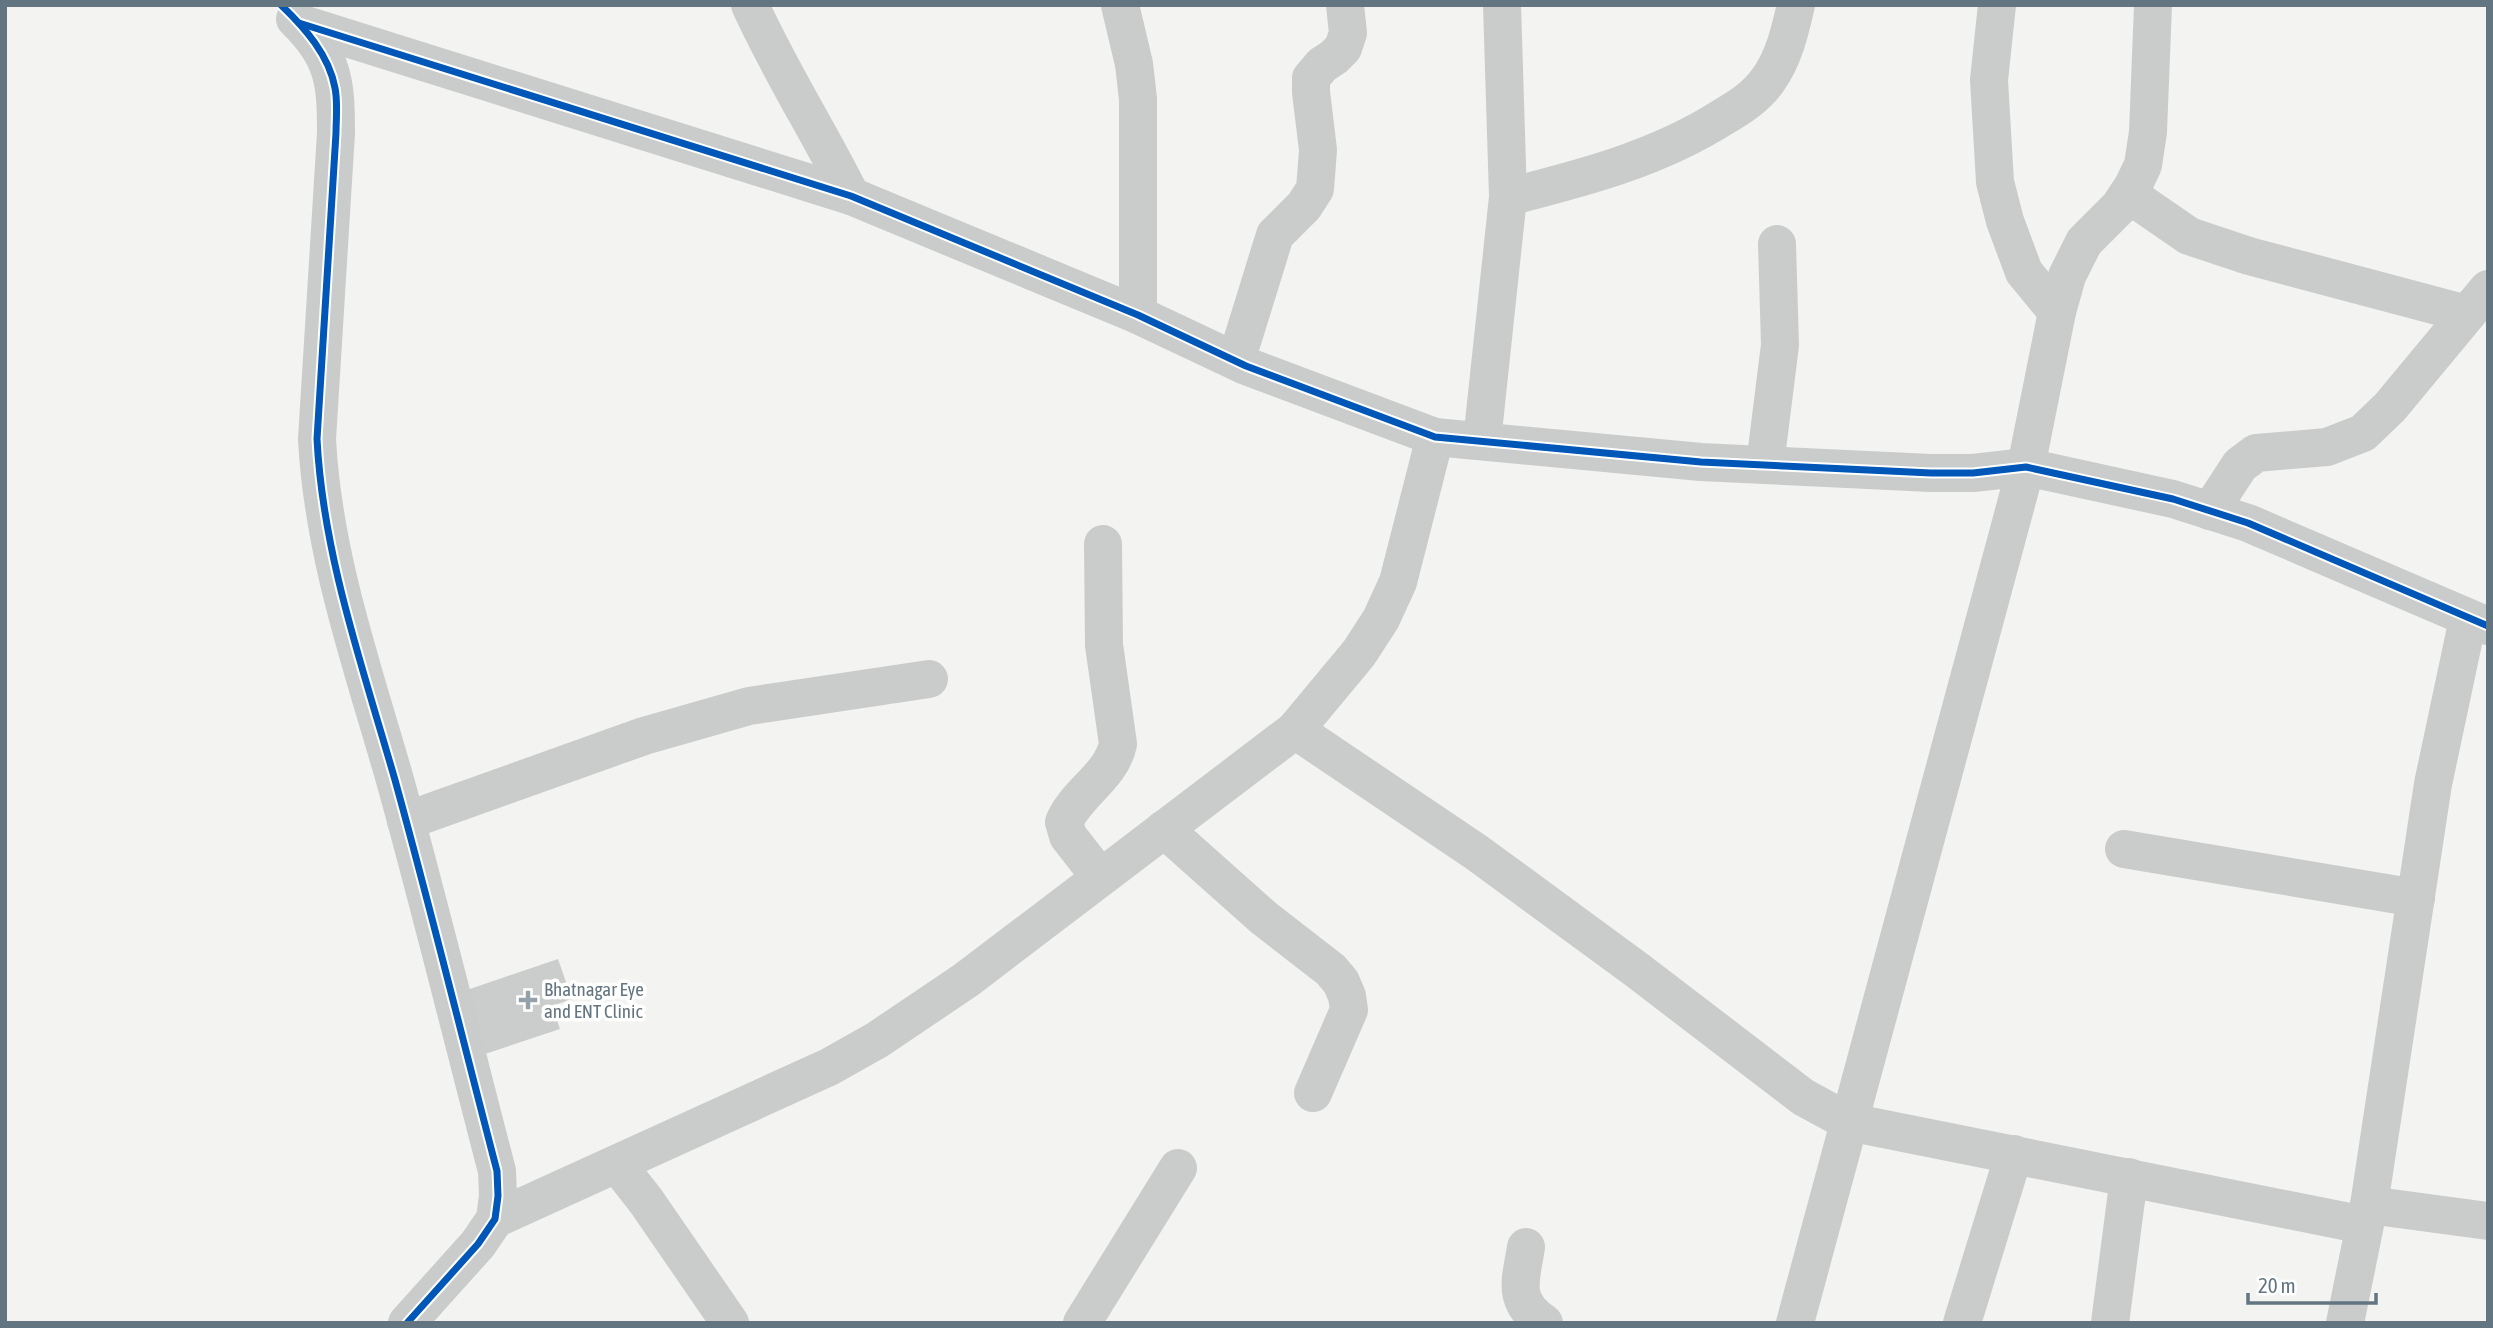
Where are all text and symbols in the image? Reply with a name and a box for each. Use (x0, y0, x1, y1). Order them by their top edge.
place label: Bhatnagar Eye and ENT Clinic (544, 978, 644, 1022)
marker: Bhatnagar Eye and ENT Clinic (518, 990, 538, 1010)
scale bar (2248, 1262, 2376, 1306)
text: 20 m (2258, 1273, 2296, 1297)

